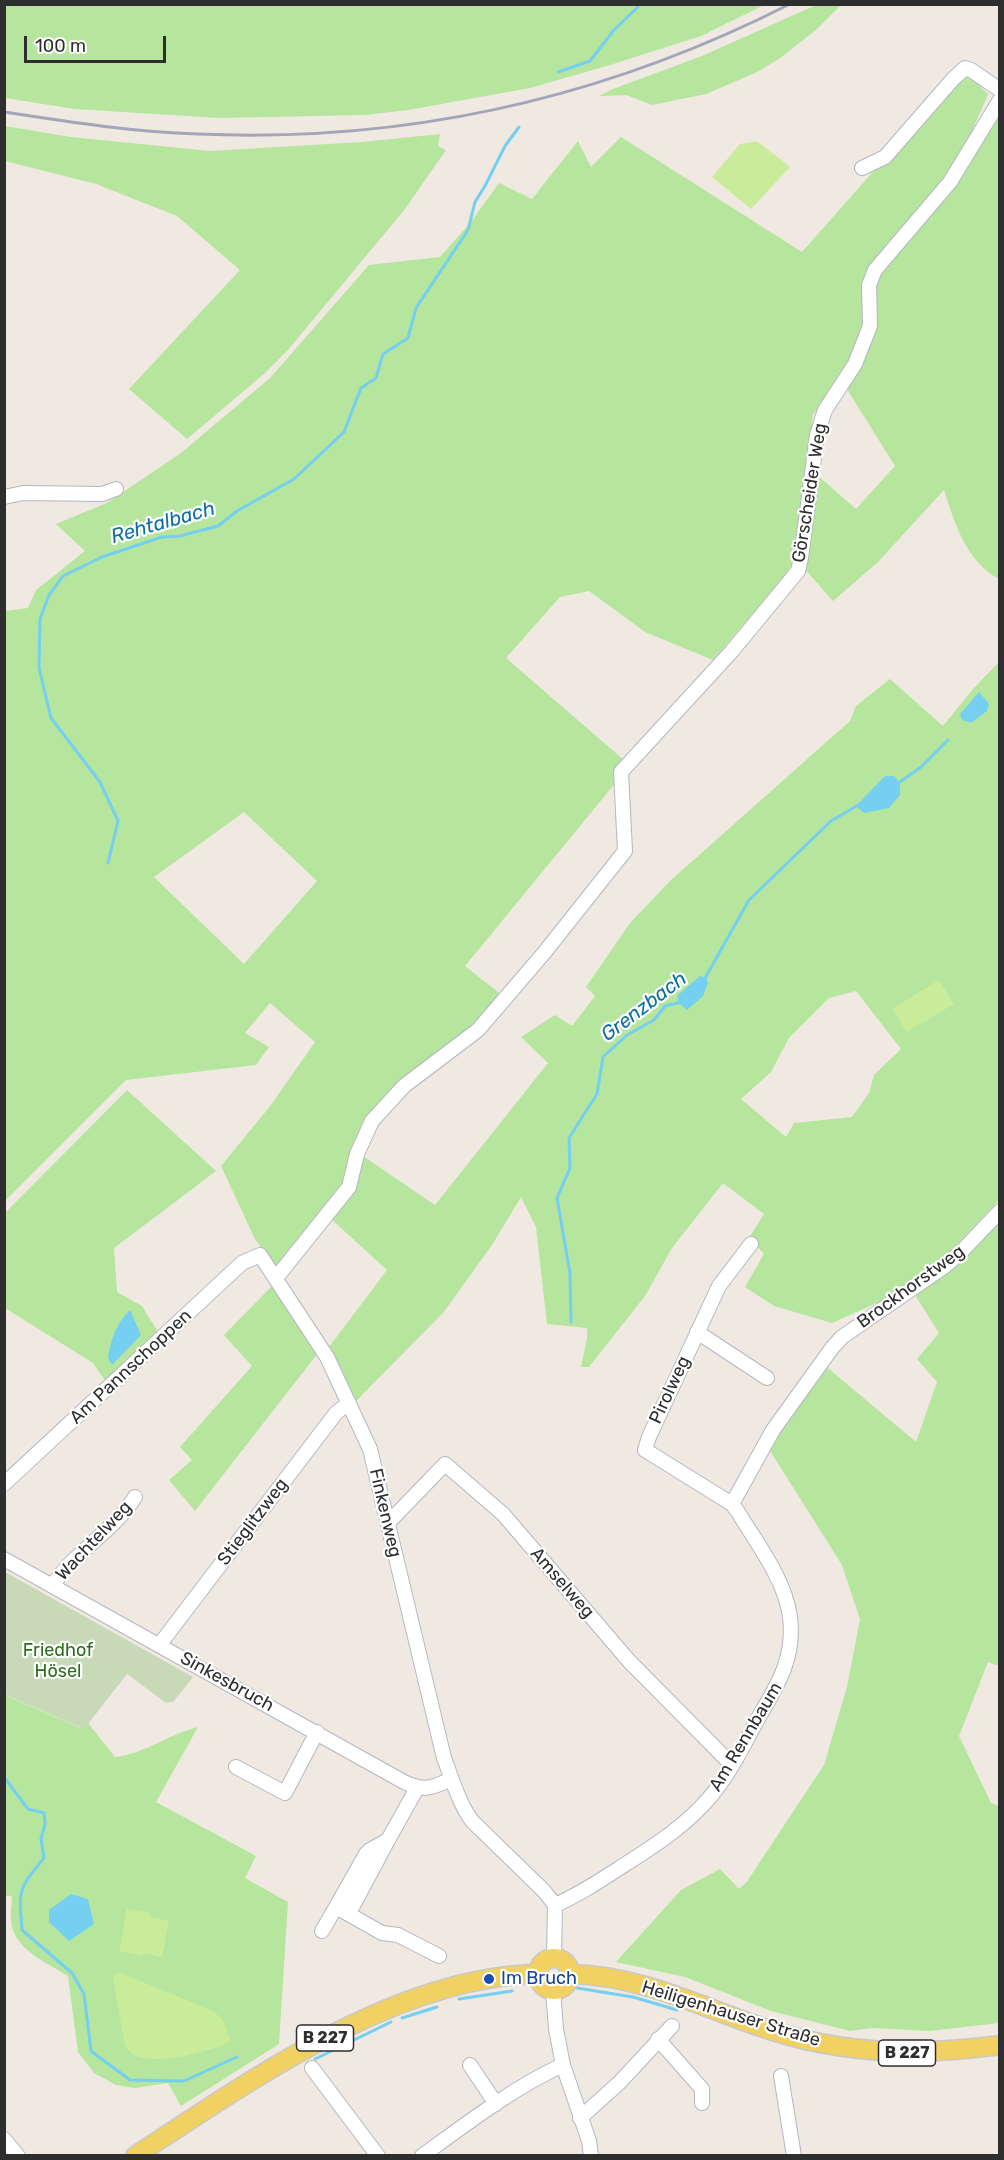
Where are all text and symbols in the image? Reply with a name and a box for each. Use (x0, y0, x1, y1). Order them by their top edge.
scale bar (27, 24, 170, 62)
text: 100 m (35, 35, 86, 57)
street label: Görscheider Weg (788, 422, 832, 564)
water label: Rehtalbach (108, 497, 218, 549)
water label: Grenzbach (596, 967, 692, 1047)
street label: Brockhorstweg (853, 1241, 969, 1333)
street label: Am Pannschoppen (66, 1305, 196, 1429)
street label: Pirolweg (645, 1353, 695, 1427)
street label: Finkenweg (364, 1466, 406, 1560)
street label: Stieglitzweg (213, 1474, 293, 1570)
street label: Wachtelweg (52, 1497, 136, 1585)
street label: Amselweg (525, 1543, 599, 1623)
park label: Friedhof Hösel (23, 1640, 93, 1682)
street label: Sinkesbruch (176, 1647, 278, 1717)
street label: Am Rennbaum (705, 1678, 787, 1796)
place label: Im Bruch (501, 1968, 577, 1990)
marker: Im Bruch (482, 1972, 496, 1986)
street label: Heiligenhauser Straße (639, 1977, 823, 2051)
road number: B 227 (296, 2025, 354, 2051)
road number: B 227 (878, 2040, 936, 2066)

